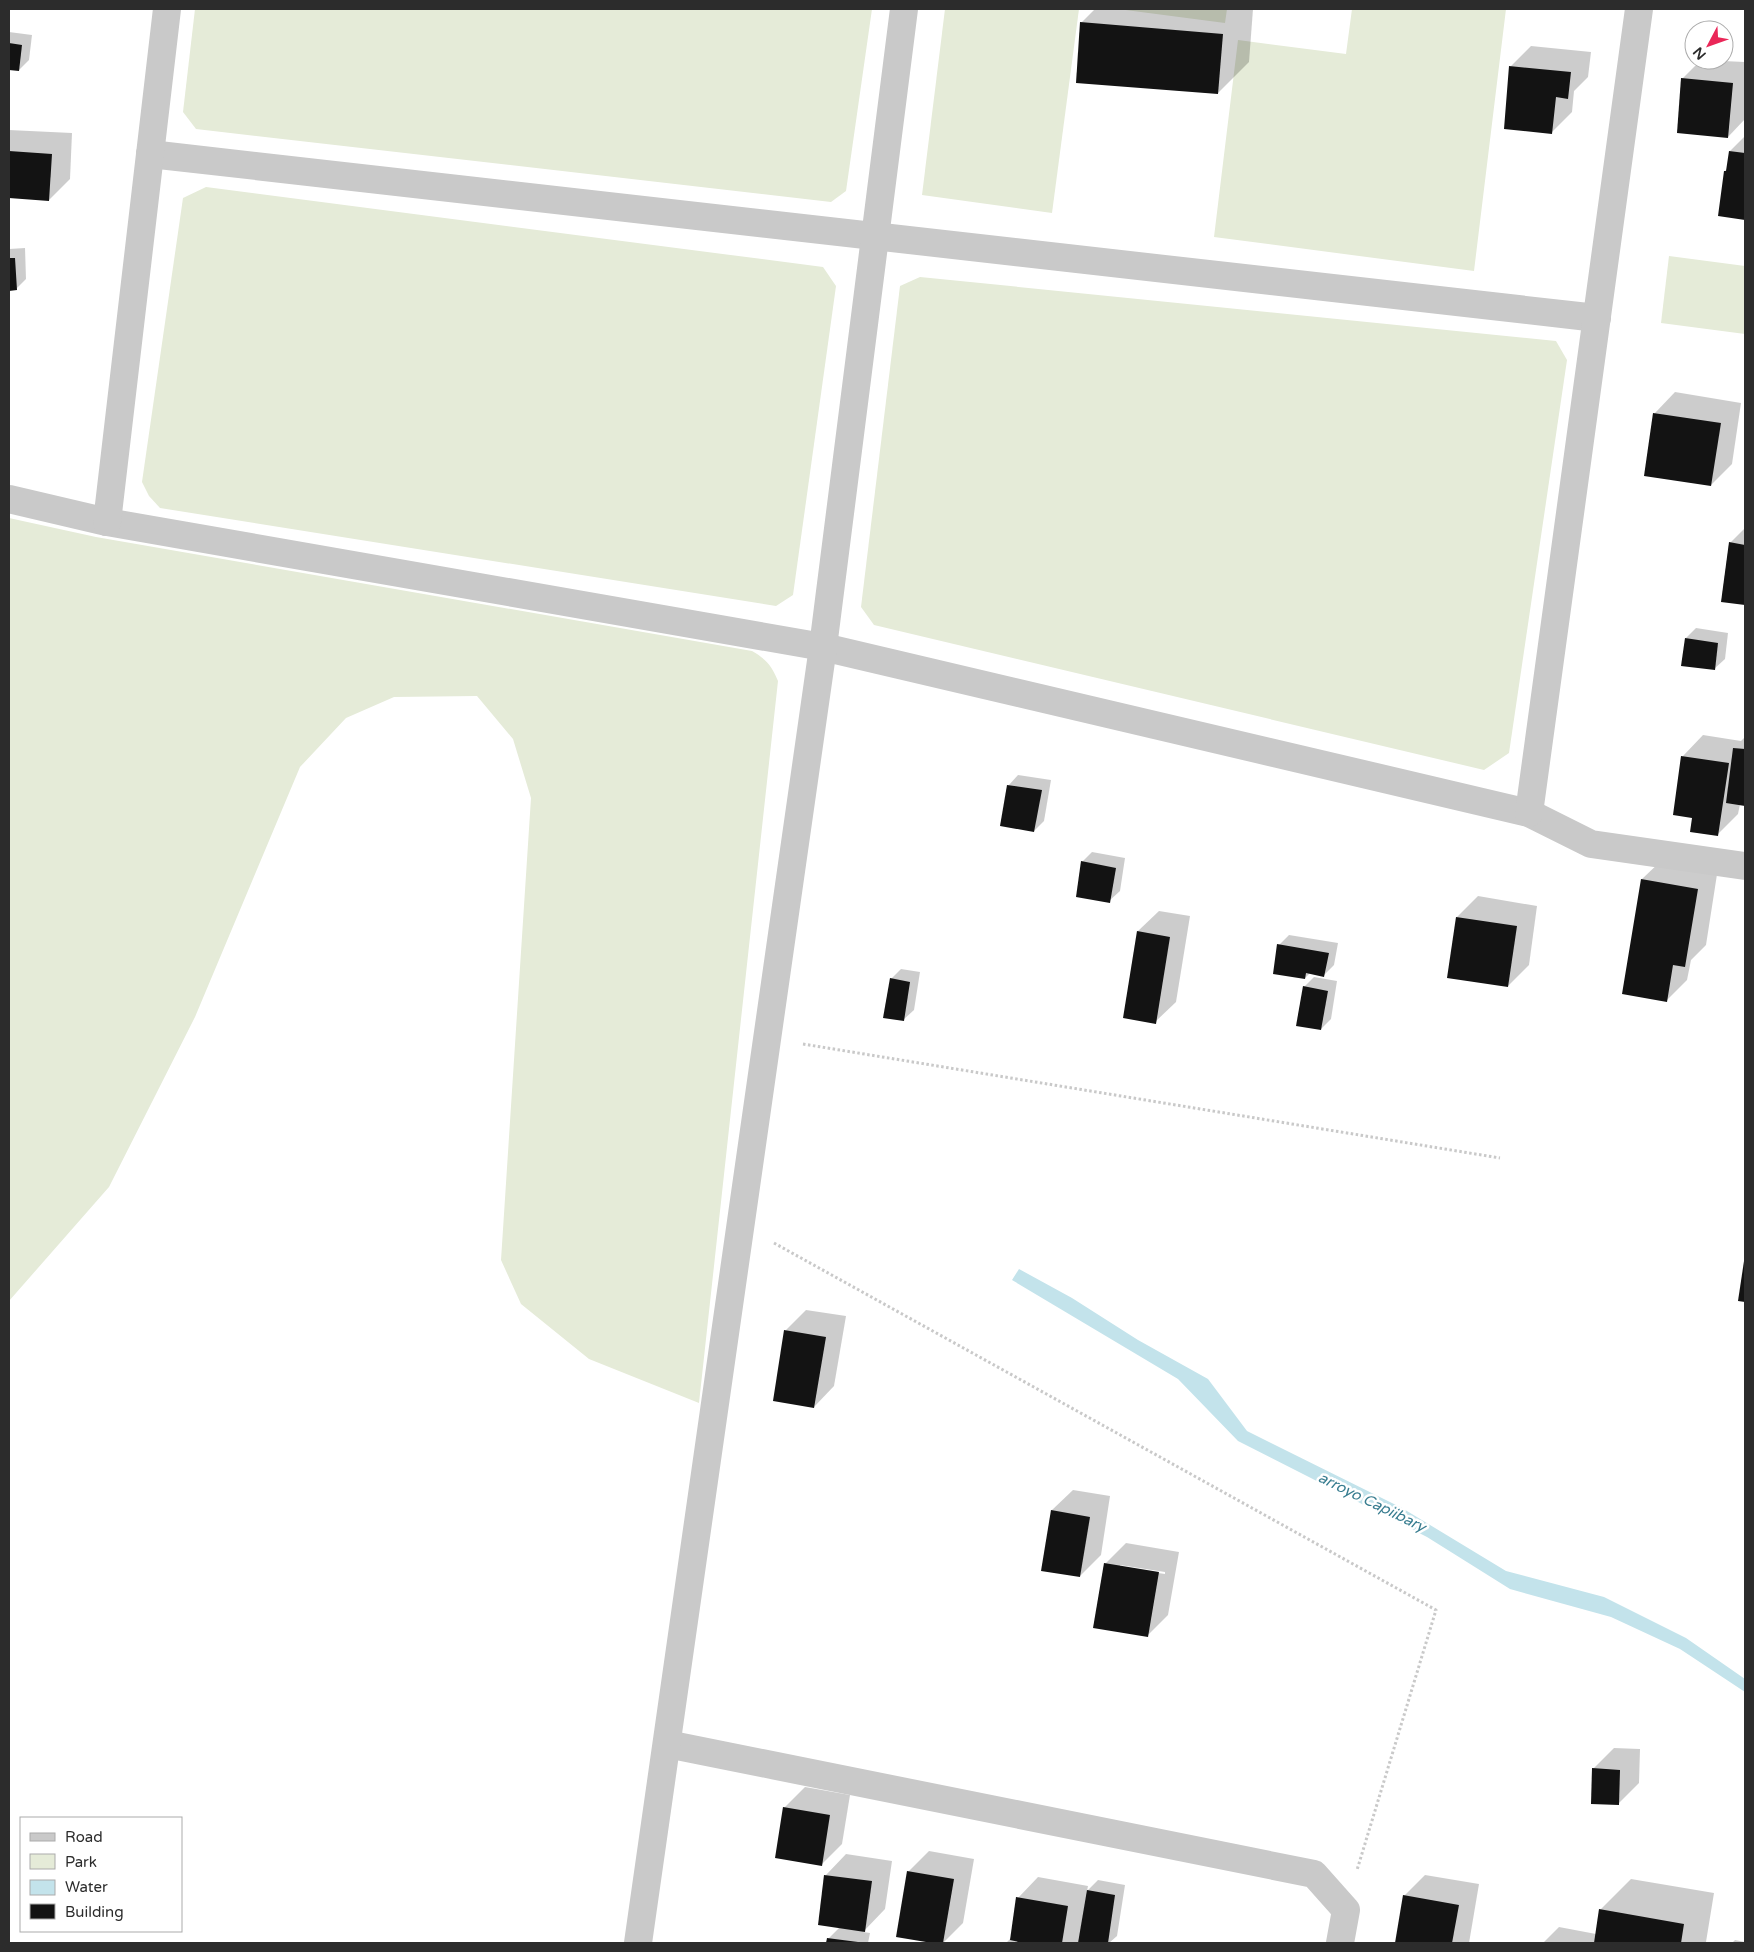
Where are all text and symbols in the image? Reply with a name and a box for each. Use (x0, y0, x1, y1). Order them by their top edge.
north arrow (1684, 20, 1734, 70)
text: N (1689, 43, 1710, 63)
water label: arroyo Capiibary (1315, 1468, 1430, 1537)
legend (20, 1817, 182, 1932)
text: Road (65, 1828, 103, 1846)
text: Park (65, 1853, 97, 1871)
text: Water (65, 1878, 108, 1896)
text: Building (65, 1903, 124, 1921)

